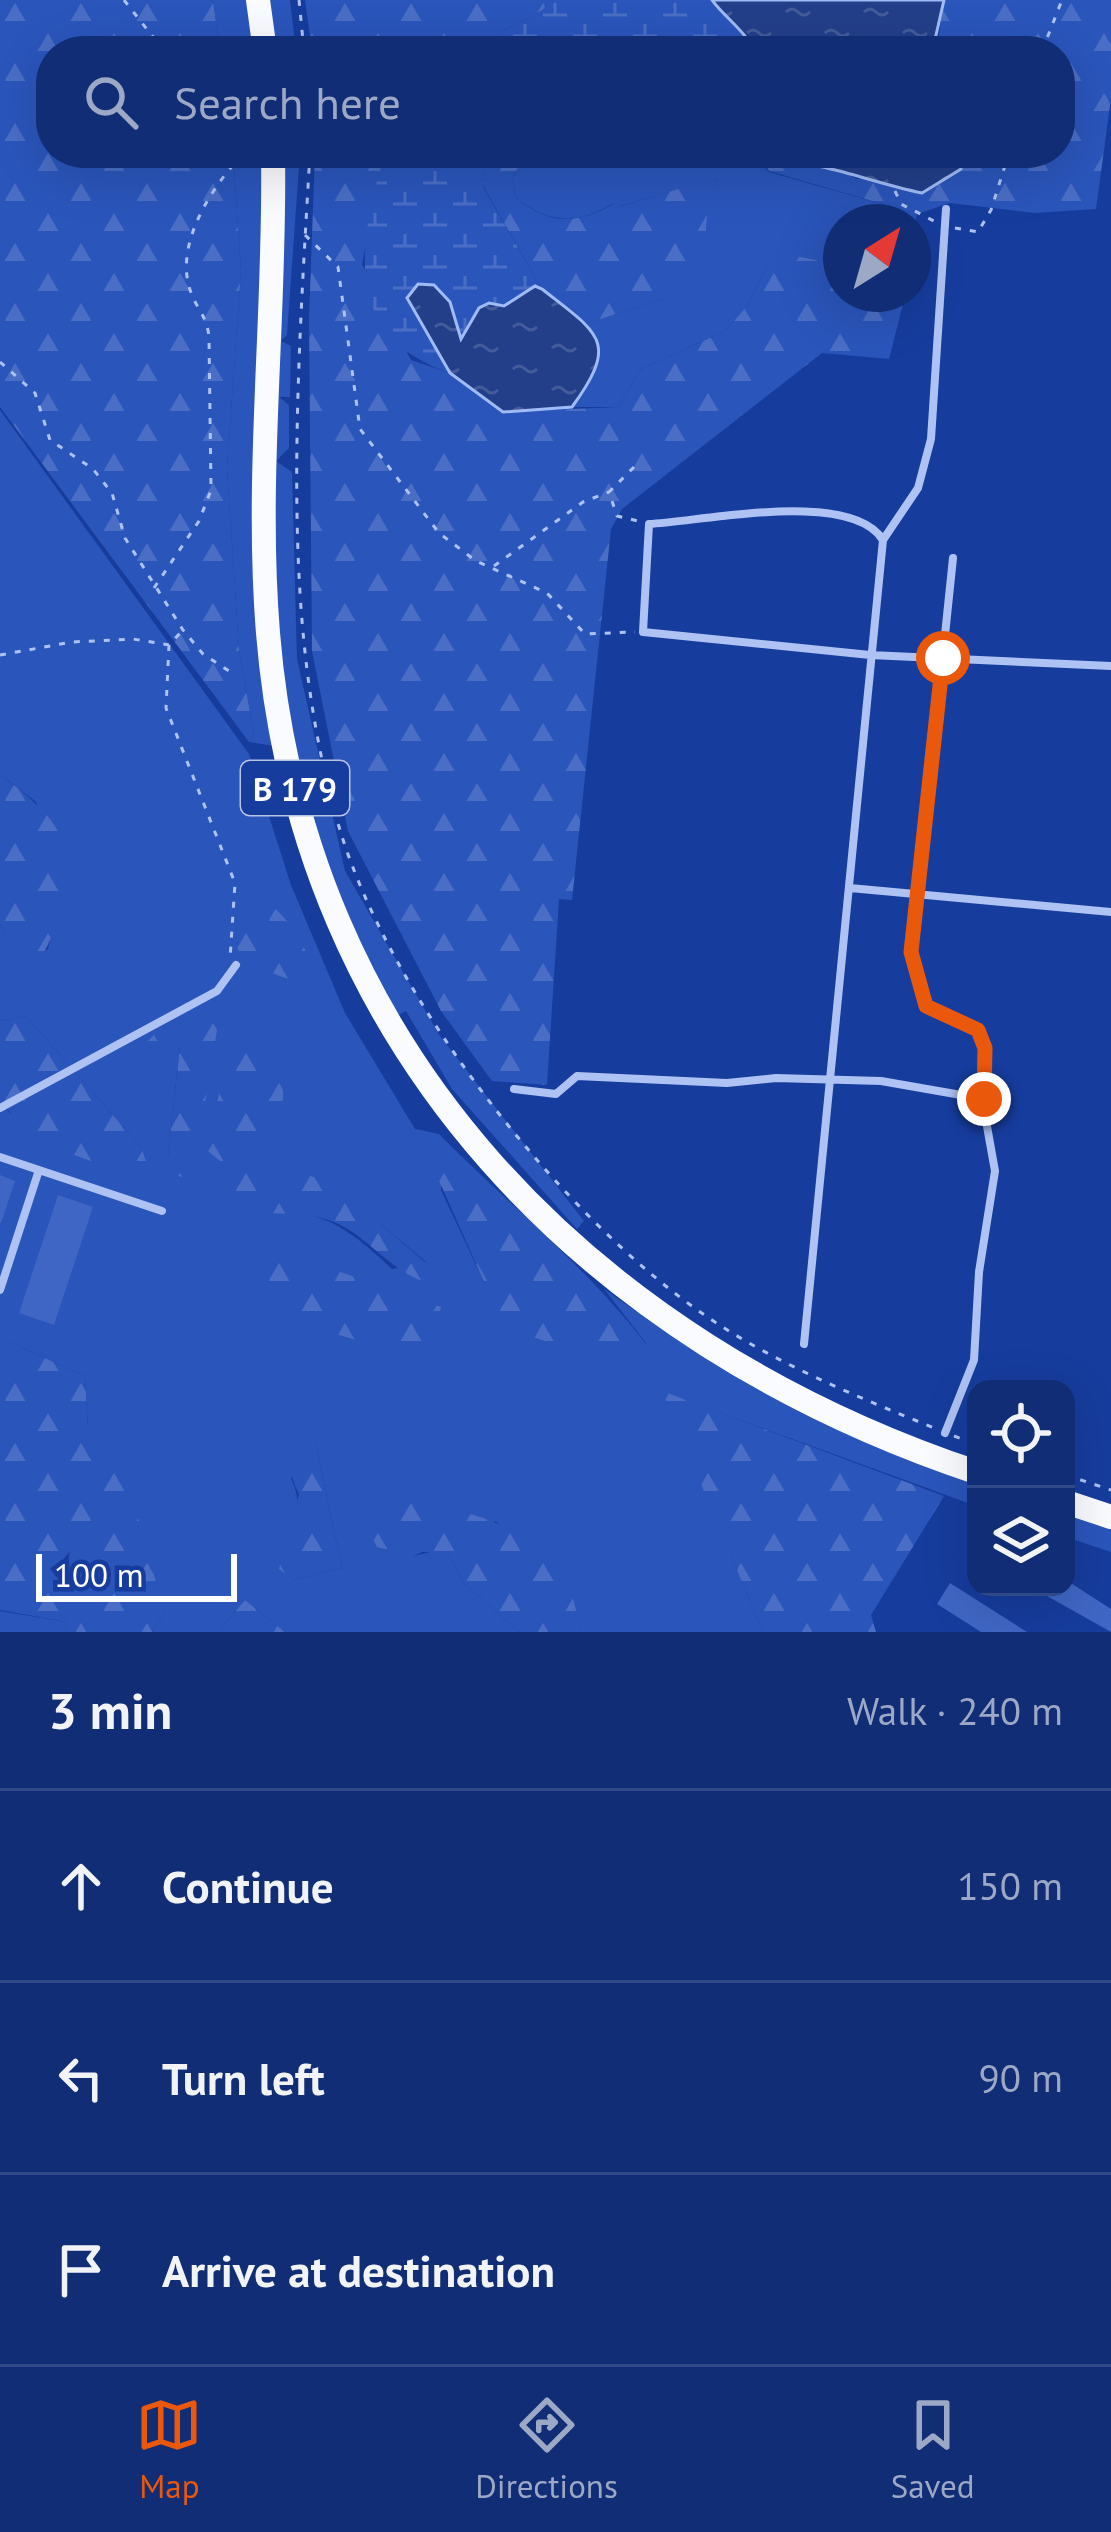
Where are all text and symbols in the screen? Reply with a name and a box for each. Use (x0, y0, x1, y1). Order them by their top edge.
search box (36, 36, 1075, 168)
icon: search (78, 69, 144, 135)
text: Search here (174, 73, 401, 131)
north arrow (823, 204, 931, 312)
route start (916, 631, 970, 685)
road number: B 179 (241, 761, 349, 815)
route end (957, 1072, 1011, 1126)
map controls (967, 1380, 1075, 1596)
button: locate (967, 1380, 1075, 1488)
button: layers (967, 1488, 1075, 1596)
scale bar (36, 1548, 237, 1601)
text: 100 m (54, 1553, 144, 1596)
text: 3 min (48, 1677, 172, 1743)
text: Walk · 240 m (847, 1685, 1063, 1736)
icon: ahead (48, 1853, 114, 1919)
text: Continue (162, 1857, 334, 1915)
text: 150 m (957, 1860, 1063, 1911)
icon: left (48, 2045, 114, 2111)
text: Turn left (162, 2049, 325, 2107)
text: 90 m (978, 2052, 1063, 2103)
icon: arrive (48, 2237, 114, 2303)
text: Arrive at destination (162, 2241, 555, 2299)
tab: Map (136, 2392, 202, 2507)
tab: Directions (475, 2392, 618, 2507)
tab: Saved (891, 2392, 975, 2507)

